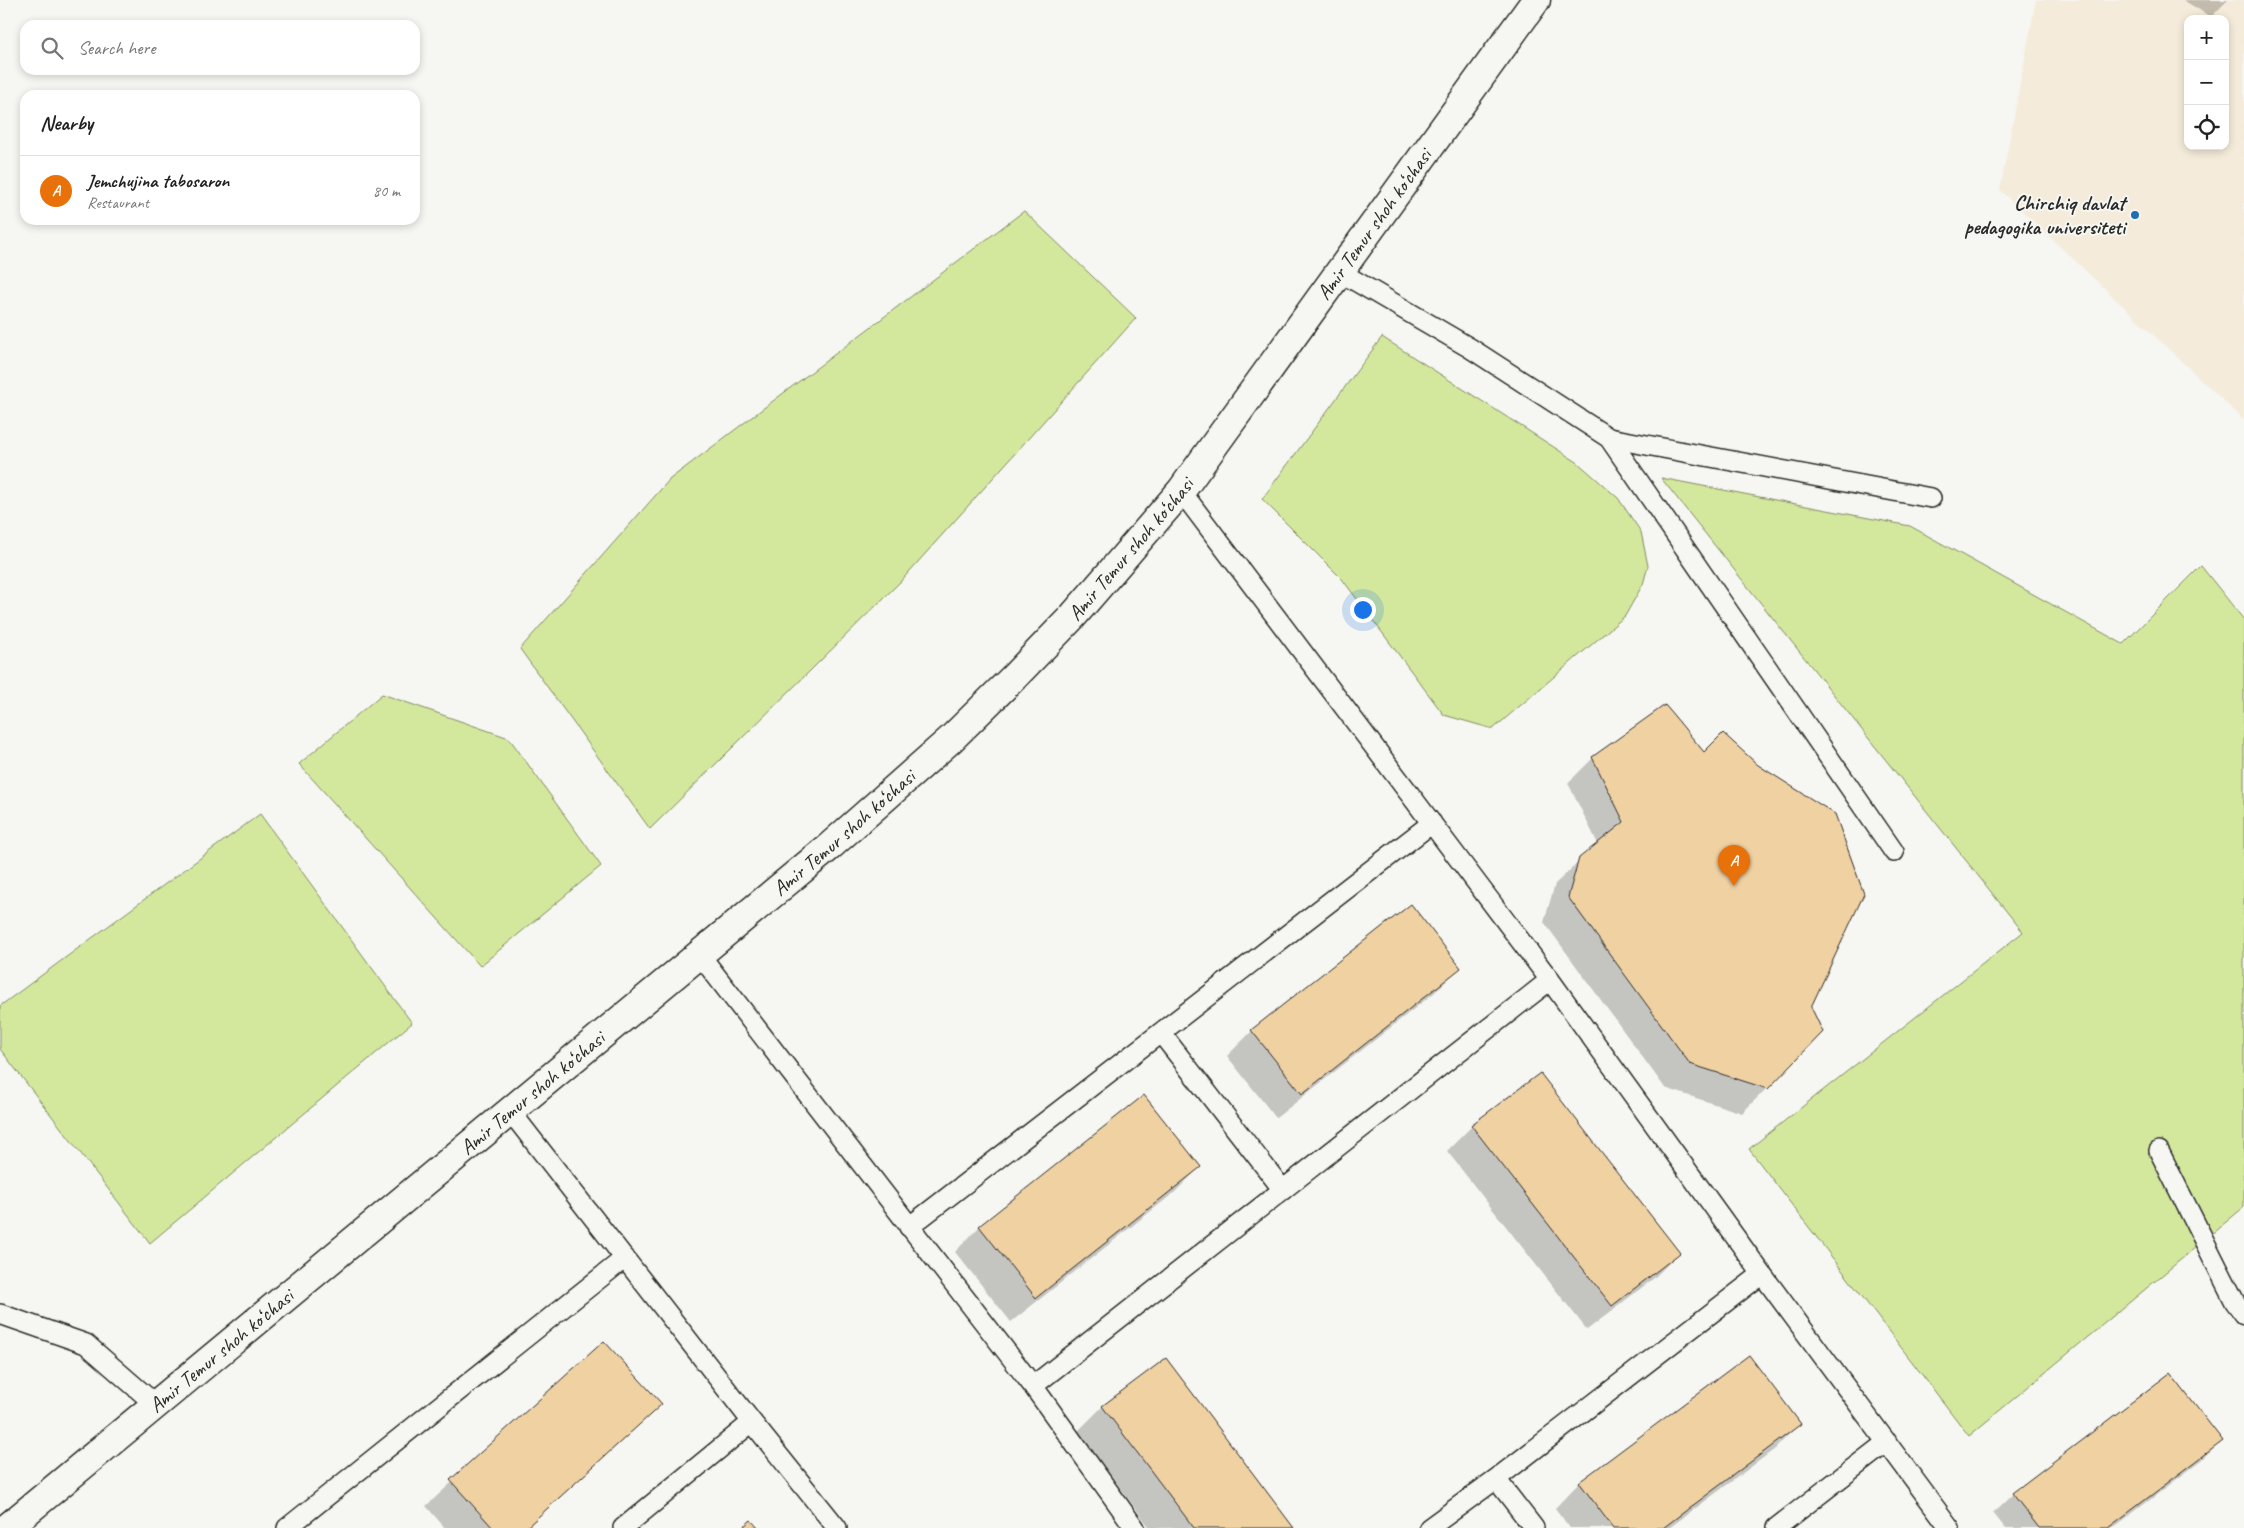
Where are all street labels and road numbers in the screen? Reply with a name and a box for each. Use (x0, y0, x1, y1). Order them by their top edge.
street label: Amir Temur shoh ko‘chasi (1311, 141, 1439, 305)
street label: Amir Temur shoh ko‘chasi (1062, 470, 1201, 626)
street label: Amir Temur shoh ko‘chasi (767, 762, 923, 901)
street label: Amir Temur shoh ko‘chasi (455, 1023, 612, 1160)
street label: Amir Temur shoh ko‘chasi (143, 1281, 301, 1418)

